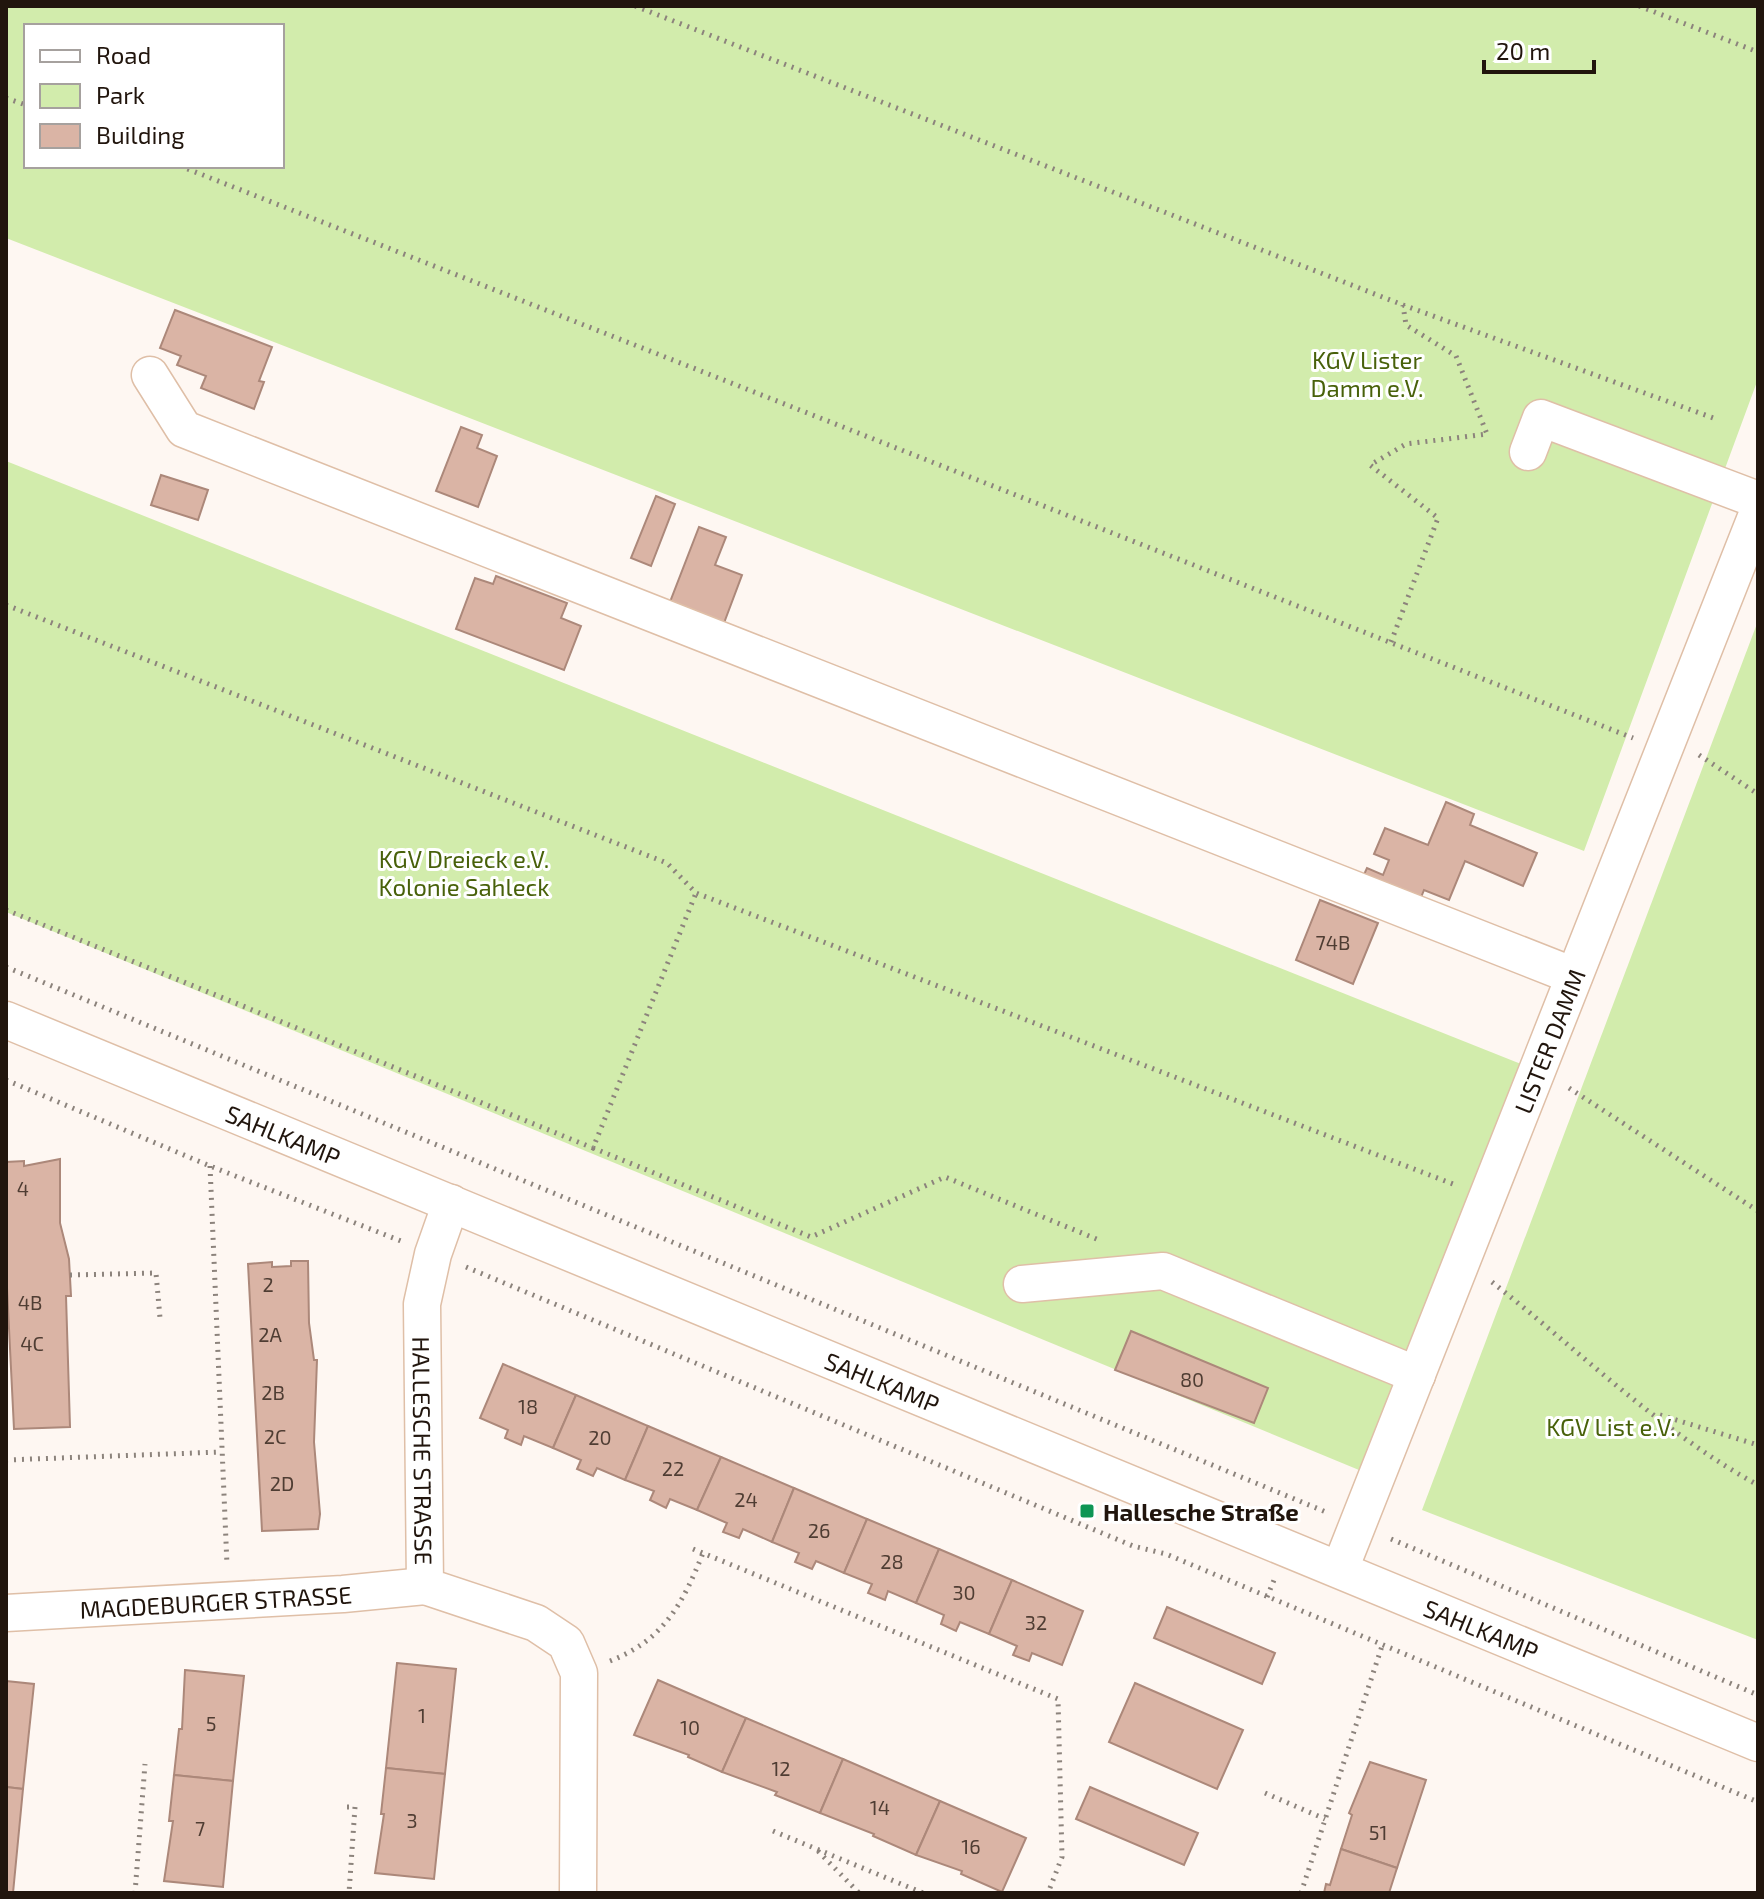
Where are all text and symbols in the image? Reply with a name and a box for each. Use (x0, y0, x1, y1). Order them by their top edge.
legend (24, 24, 284, 168)
scale bar (1484, 24, 1594, 74)
text: 20 m (1496, 36, 1550, 65)
text: Road (96, 40, 151, 69)
text: Park (96, 80, 145, 109)
text: Building (96, 120, 185, 149)
park label: KGV Lister Damm e.V. (1311, 345, 1423, 402)
park label: KGV Dreieck e.V. Kolonie Sahleck (379, 844, 549, 901)
house number: 74B (1316, 930, 1350, 954)
street label: LISTER DAMM (1507, 965, 1590, 1117)
street label: SAHLKAMP (222, 1098, 345, 1171)
house number: 4 (17, 1176, 29, 1200)
house number: 2 (262, 1272, 274, 1296)
house number: 4B (18, 1290, 42, 1314)
house number: 2A (258, 1322, 282, 1346)
house number: 4C (20, 1331, 44, 1355)
street label: HALLESCHE STRASSE (408, 1336, 439, 1565)
street label: SAHLKAMP (821, 1345, 944, 1418)
house number: 80 (1180, 1367, 1204, 1391)
house number: 2B (261, 1380, 285, 1404)
house number: 18 (518, 1394, 538, 1418)
park label: KGV List e.V. (1546, 1412, 1676, 1441)
house number: 2C (264, 1424, 286, 1448)
house number: 20 (588, 1425, 612, 1449)
house number: 22 (662, 1456, 684, 1480)
house number: 2D (270, 1471, 294, 1495)
house number: 24 (734, 1487, 758, 1511)
place label: Hallesche Straße (1103, 1497, 1299, 1526)
marker: Hallesche Straße (1078, 1502, 1096, 1520)
house number: 26 (808, 1518, 830, 1542)
house number: 28 (880, 1549, 904, 1573)
street label: MAGDEBURGER STRASSE (79, 1579, 353, 1623)
house number: 30 (952, 1580, 976, 1604)
street label: SAHLKAMP (1420, 1592, 1543, 1665)
house number: 32 (1025, 1610, 1047, 1634)
house number: 1 (418, 1703, 426, 1727)
house number: 5 (206, 1711, 216, 1735)
house number: 10 (680, 1715, 700, 1739)
house number: 12 (771, 1756, 791, 1780)
house number: 14 (870, 1795, 890, 1819)
house number: 3 (406, 1808, 418, 1832)
house number: 7 (195, 1816, 205, 1840)
house number: 51 (1369, 1820, 1387, 1844)
house number: 16 (961, 1834, 981, 1858)

